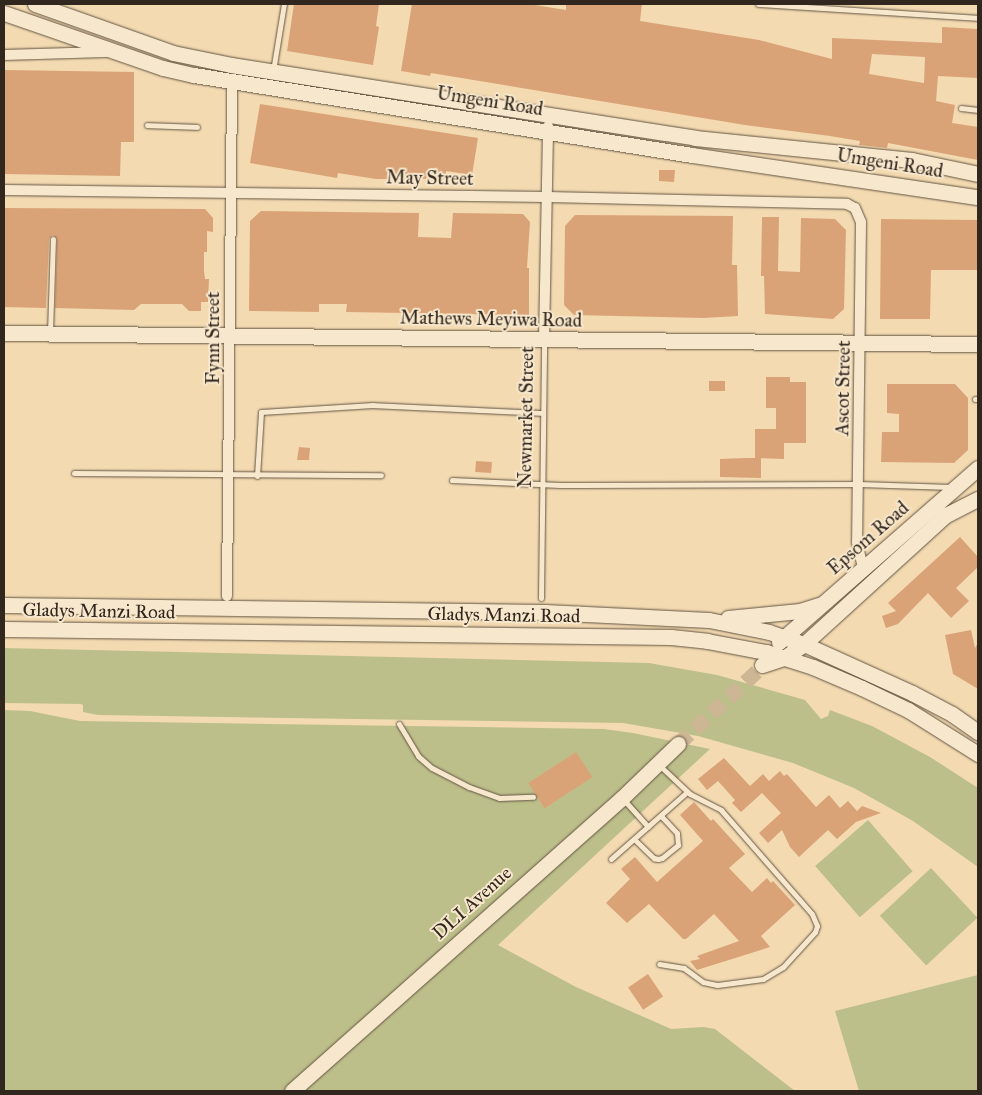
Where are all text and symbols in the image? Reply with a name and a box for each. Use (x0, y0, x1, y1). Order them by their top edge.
street label: Umgeni Road (435, 81, 545, 121)
street label: Umgeni Road (835, 143, 945, 183)
street label: May Street (386, 166, 474, 190)
street label: Fynn Street (202, 291, 224, 385)
street label: Mathews Meyiwa Road (400, 306, 582, 332)
street label: Ascot Street (831, 340, 855, 436)
street label: Newmarket Street (513, 346, 539, 488)
street label: Epsom Road (823, 497, 913, 579)
street label: Gladys Manzi Road (22, 598, 176, 624)
street label: Gladys Manzi Road (427, 602, 581, 628)
street label: DLI Avenue (428, 862, 516, 944)

